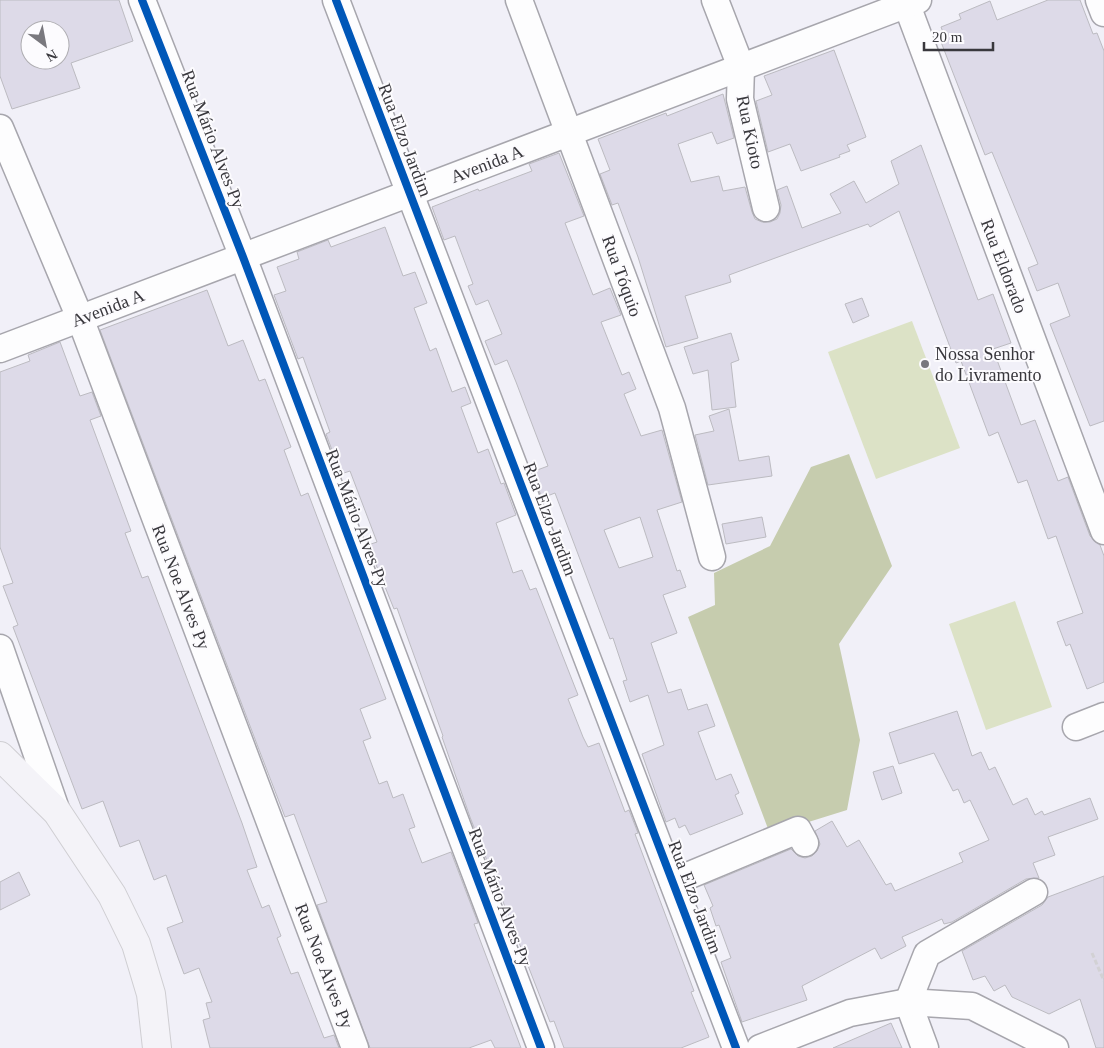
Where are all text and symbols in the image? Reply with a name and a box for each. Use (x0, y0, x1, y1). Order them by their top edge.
north arrow (20, 20, 70, 70)
scale bar (924, 20, 993, 52)
text: 20 m (932, 29, 963, 45)
text: N (43, 47, 60, 65)
street label: Rua Mário Alves Py (177, 67, 249, 211)
street label: Rua Elzo Jardim (374, 80, 436, 200)
street label: Rua Kioto (732, 93, 768, 171)
street label: Avenida A (448, 141, 526, 187)
street label: Rua Eldorado (977, 216, 1031, 316)
street label: Rua Tóquio (598, 233, 646, 319)
street label: Avenida A (69, 285, 147, 331)
place label: Nossa Senhor do Livramento (935, 344, 1041, 385)
marker: Nossa Senhor do Livramento (919, 358, 931, 370)
street label: Rua Mário Alves Py (321, 446, 393, 590)
street label: Rua Elzo Jardim (519, 459, 581, 579)
street label: Rua Noe Alves Py (148, 522, 214, 652)
street label: Rua Mário Alves Py (464, 825, 536, 969)
street label: Rua Elzo Jardim (664, 837, 726, 957)
street label: Rua Noe Alves Py (291, 901, 357, 1031)

